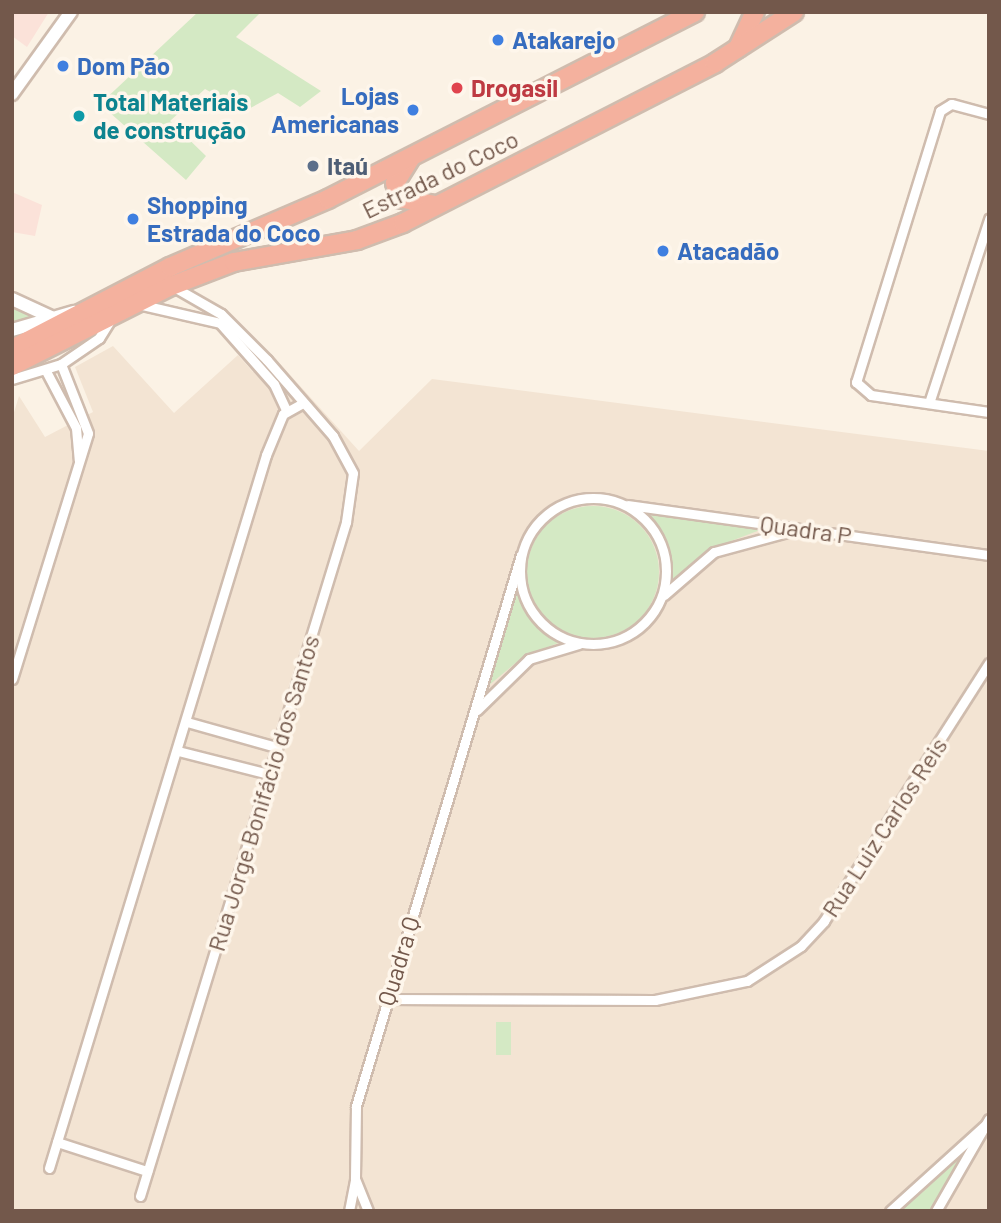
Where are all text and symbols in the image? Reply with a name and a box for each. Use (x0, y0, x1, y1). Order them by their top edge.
place label: Atakarejo (512, 26, 616, 54)
marker: Atakarejo (490, 32, 506, 48)
place label: Dom Pão (77, 52, 170, 80)
marker: Dom Pão (55, 58, 71, 74)
place label: Drogasil (471, 74, 558, 102)
marker: Drogasil (449, 80, 465, 96)
place label: Lojas Americanas (271, 82, 399, 138)
place label: Total Materiais de construção (93, 88, 248, 144)
marker: Lojas Americanas (405, 102, 421, 118)
marker: Total Materiais de construção (71, 108, 87, 124)
street label: Estrada do Coco (357, 124, 523, 224)
place label: Itaú (327, 152, 368, 180)
marker: Itaú (305, 158, 321, 174)
place label: Shopping Estrada do Coco (147, 191, 321, 247)
marker: Shopping Estrada do Coco (125, 211, 141, 227)
place label: Atacadão (677, 237, 779, 265)
marker: Atacadão (655, 243, 671, 259)
street label: Quadra P (758, 508, 854, 550)
street label: Rua Jorge Bonifácio dos Santos (201, 631, 325, 955)
street label: Rua Luiz Carlos Reis (815, 732, 953, 922)
street label: Quadra Q (371, 913, 425, 1009)

